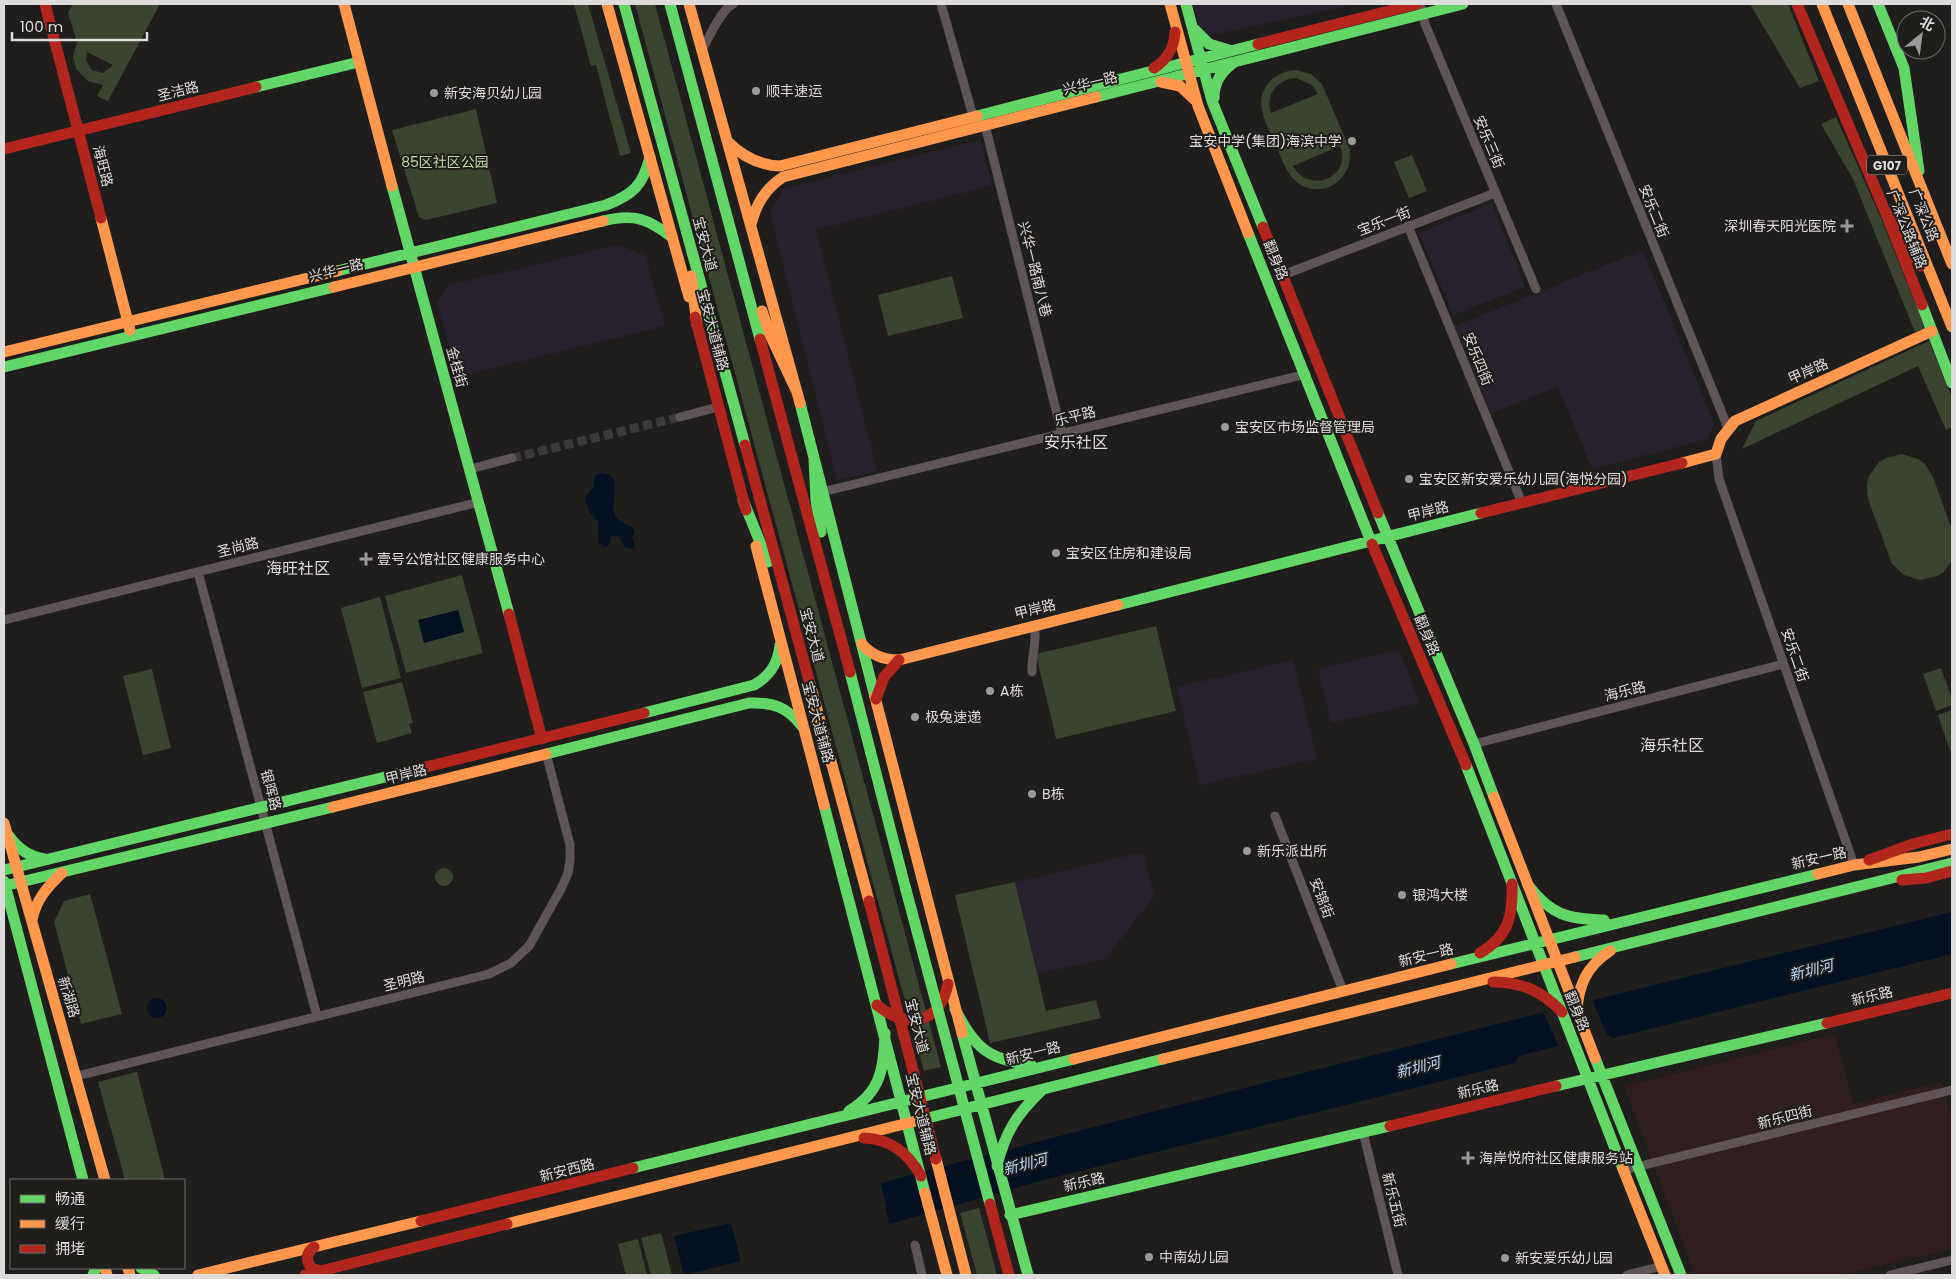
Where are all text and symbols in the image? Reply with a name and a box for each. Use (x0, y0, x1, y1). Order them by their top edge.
scale bar (12, 10, 148, 42)
north arrow (1896, 10, 1946, 60)
text: 北 (1916, 11, 1938, 36)
text: 100 m (20, 16, 63, 37)
street label: 兴华一路 (1060, 67, 1120, 99)
street label: 圣洁路 (155, 76, 201, 106)
place label: 顺丰速运 (766, 81, 822, 101)
place label: 新安海贝幼儿园 (444, 83, 542, 103)
marker: 顺丰速运 (750, 85, 762, 97)
marker: 新安海贝幼儿园 (428, 87, 440, 99)
street label: 安乐三街 (1469, 112, 1509, 172)
place label: 宝安中学(集团)海滨中学 (1189, 131, 1342, 151)
marker: 宝安中学(集团)海滨中学 (1346, 135, 1358, 147)
street label: 海旺路 (88, 143, 118, 189)
park label: 85区社区公园 (401, 152, 489, 172)
road number: G107 (1867, 156, 1907, 174)
street label: 安乐二街 (1634, 181, 1674, 241)
street label: 广深公路 (1904, 185, 1944, 245)
street label: 广深公路辅路 (1882, 186, 1932, 272)
street label: 宝乐一街 (1354, 202, 1414, 240)
street label: 宝安大道 (688, 214, 722, 274)
place label: 深圳春天阳光医院 (1724, 216, 1836, 236)
street label: 兴华一路南八巷 (1013, 219, 1057, 319)
marker: 深圳春天阳光医院 (1840, 219, 1854, 233)
street label: 翻身路 (1259, 237, 1293, 283)
street label: 兴华一路 (306, 254, 366, 286)
street label: 宝安大道辅路 (692, 287, 734, 373)
street label: 安乐四街 (1458, 329, 1498, 389)
street label: 金桂街 (442, 344, 472, 390)
street label: 甲岸路 (1785, 353, 1831, 389)
street label: 乐平路 (1052, 401, 1098, 431)
place label: 宝安区市场监督管理局 (1235, 417, 1375, 437)
marker: 宝安区市场监督管理局 (1219, 421, 1231, 433)
district label: 安乐社区 (1044, 431, 1108, 454)
place label: 宝安区新安爱乐幼儿园(海悦分园) (1419, 469, 1628, 489)
marker: 宝安区新安爱乐幼儿园(海悦分园) (1403, 473, 1415, 485)
street label: 甲岸路 (1405, 496, 1451, 526)
street label: 圣尚路 (215, 532, 261, 562)
place label: 宝安区住房和建设局 (1066, 543, 1192, 563)
marker: 宝安区住房和建设局 (1050, 547, 1062, 559)
place label: 壹号公馆社区健康服务中心 (377, 549, 545, 569)
marker: 壹号公馆社区健康服务中心 (359, 552, 373, 566)
district label: 海旺社区 (266, 557, 330, 580)
street label: 甲岸路 (1012, 594, 1058, 624)
street label: 宝安大道 (795, 605, 829, 665)
street label: 翻身路 (1410, 612, 1444, 658)
street label: 安乐二街 (1776, 625, 1814, 685)
street label: 海乐路 (1602, 676, 1648, 706)
street label: 宝安大道辅路 (797, 679, 839, 765)
place label: A栋 (1000, 681, 1023, 701)
marker: A栋 (984, 685, 996, 697)
place label: 极兔速递 (925, 707, 981, 727)
marker: 极兔速递 (909, 711, 921, 723)
district label: 海乐社区 (1640, 734, 1704, 757)
street label: 甲岸路 (383, 759, 429, 789)
street label: 银晖路 (256, 767, 286, 813)
place label: B栋 (1042, 784, 1065, 804)
marker: B栋 (1026, 788, 1038, 800)
place label: 新乐派出所 (1257, 841, 1327, 861)
street label: 新安一路 (1789, 842, 1849, 874)
marker: 新乐派出所 (1241, 845, 1253, 857)
street label: 安锦街 (1305, 875, 1339, 921)
place label: 银鸿大楼 (1412, 885, 1468, 905)
marker: 银鸿大楼 (1396, 889, 1408, 901)
street label: 新安一路 (1396, 939, 1456, 971)
water label: 新圳河 (1787, 954, 1838, 986)
street label: 圣明路 (381, 966, 427, 996)
street label: 新湖路 (53, 974, 85, 1020)
street label: 新乐路 (1849, 982, 1895, 1010)
street label: 翻身路 (1560, 988, 1594, 1034)
street label: 宝安大道 (901, 996, 933, 1056)
street label: 新安一路 (1003, 1037, 1063, 1069)
water label: 新圳河 (1394, 1051, 1445, 1083)
street label: 宝安大道辅路 (901, 1071, 941, 1157)
street label: 新乐路 (1455, 1075, 1501, 1103)
street label: 新乐四街 (1755, 1101, 1815, 1133)
water label: 新圳河 (1001, 1148, 1052, 1180)
place label: 海岸悦府社区健康服务站 (1479, 1148, 1633, 1168)
marker: 海岸悦府社区健康服务站 (1461, 1151, 1475, 1165)
street label: 新安西路 (537, 1154, 597, 1186)
street label: 新乐路 (1061, 1168, 1107, 1196)
street label: 新乐五街 (1378, 1170, 1410, 1230)
legend (10, 1179, 185, 1269)
text: 畅通 (55, 1188, 85, 1209)
text: 缓行 (55, 1213, 85, 1234)
text: 拥堵 (55, 1238, 85, 1259)
place label: 中南幼儿园 (1159, 1247, 1229, 1267)
place label: 新安爱乐幼儿园 (1515, 1248, 1613, 1268)
marker: 中南幼儿园 (1143, 1251, 1155, 1263)
marker: 新安爱乐幼儿园 (1499, 1252, 1511, 1264)

